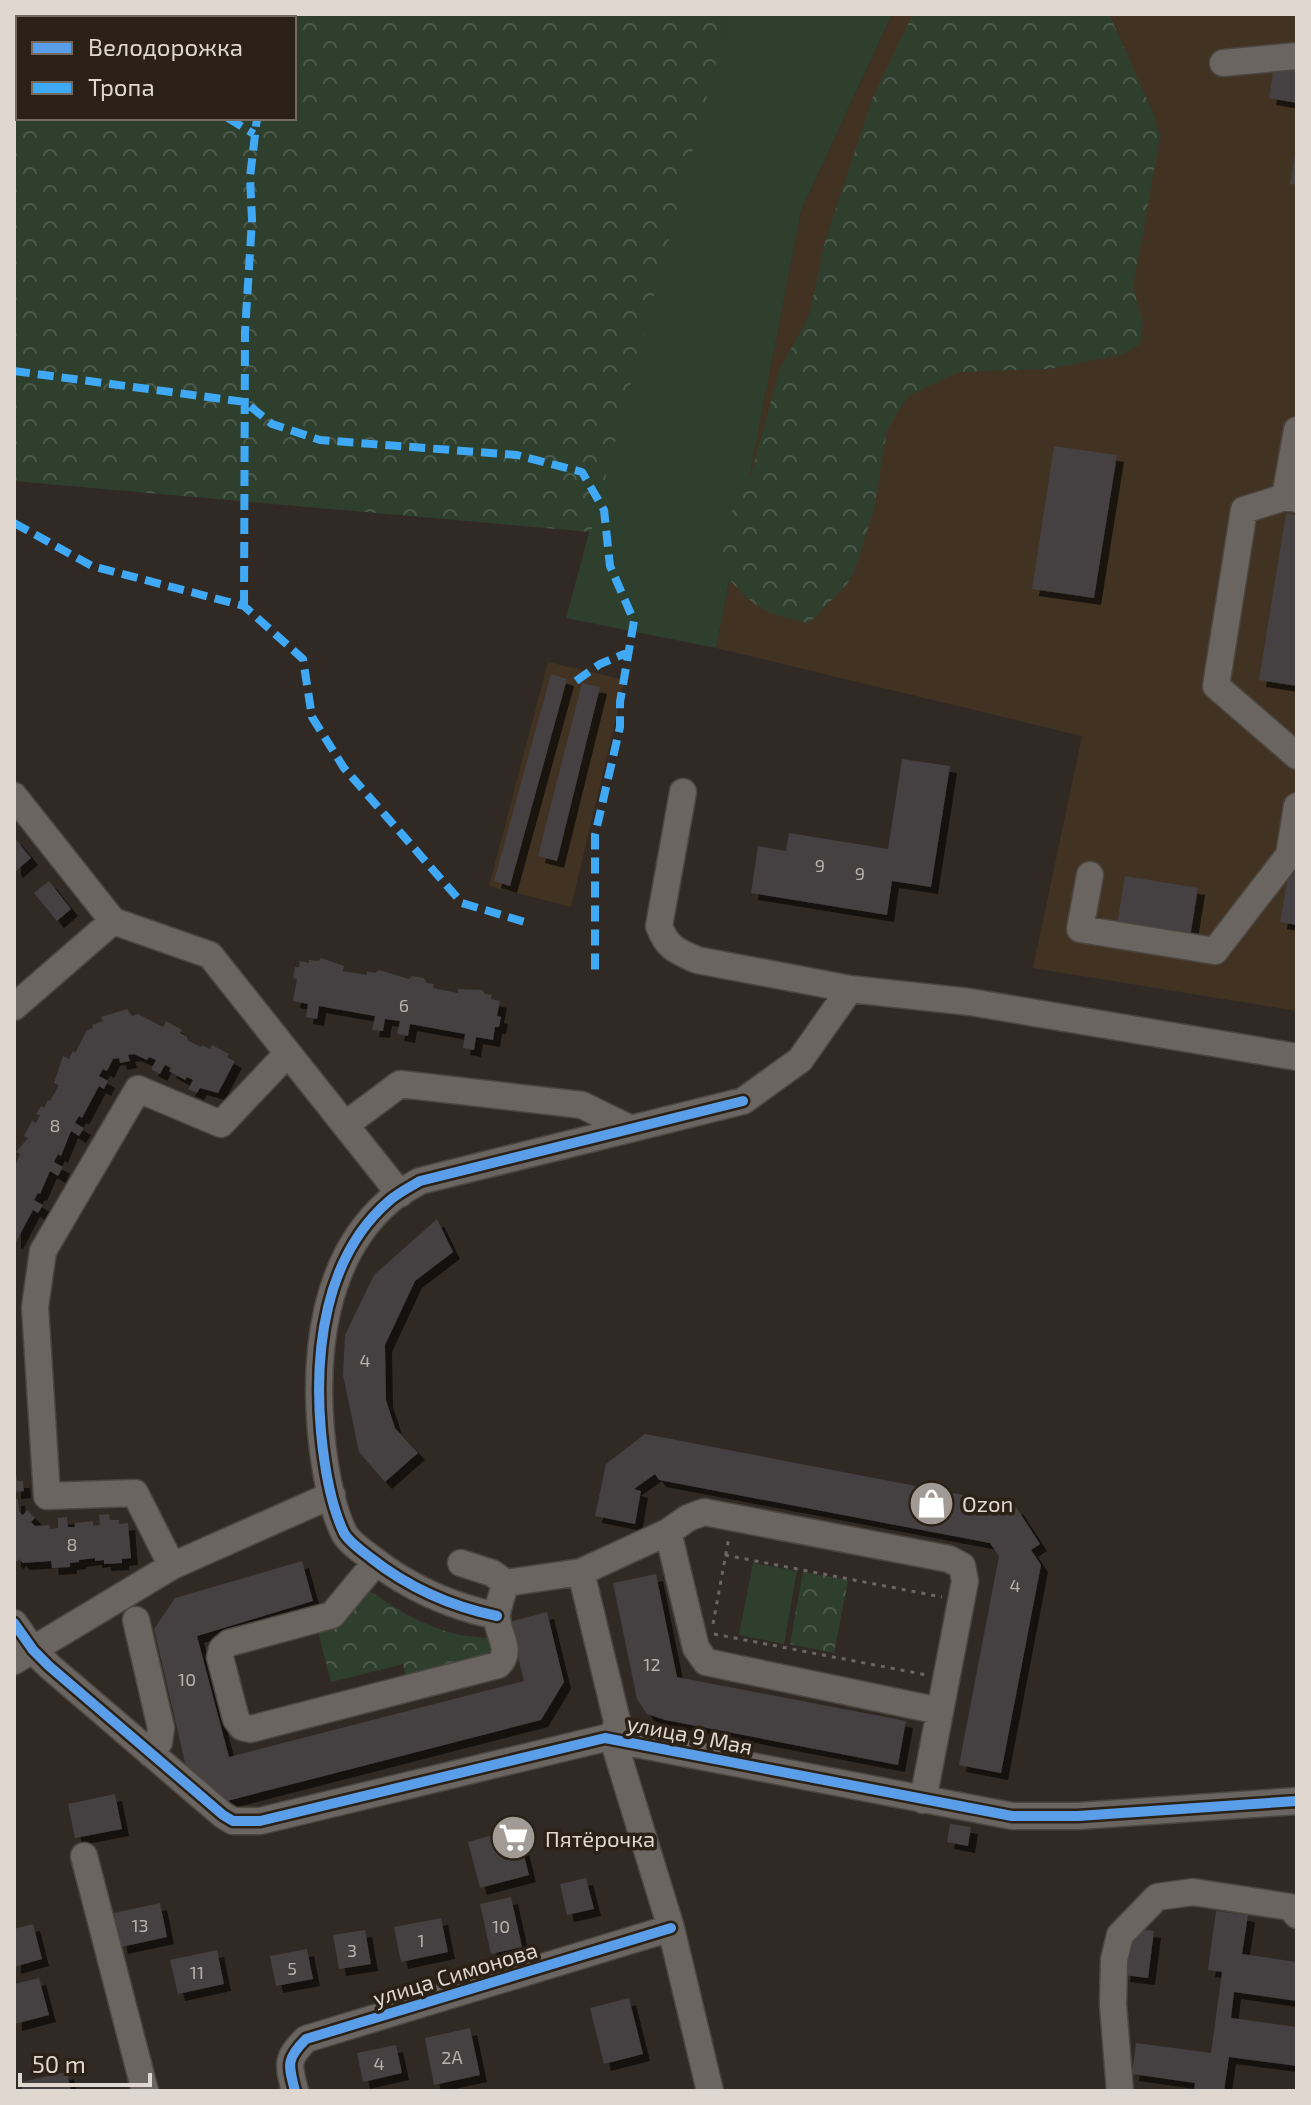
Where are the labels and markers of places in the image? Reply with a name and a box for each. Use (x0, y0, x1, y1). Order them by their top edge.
shop icon: Ozon (907, 1479, 955, 1527)
place label: Ozon (962, 1490, 1013, 1516)
supermarket icon: Пятёрочка (490, 1814, 538, 1862)
place label: Пятёрочка (545, 1825, 655, 1851)

